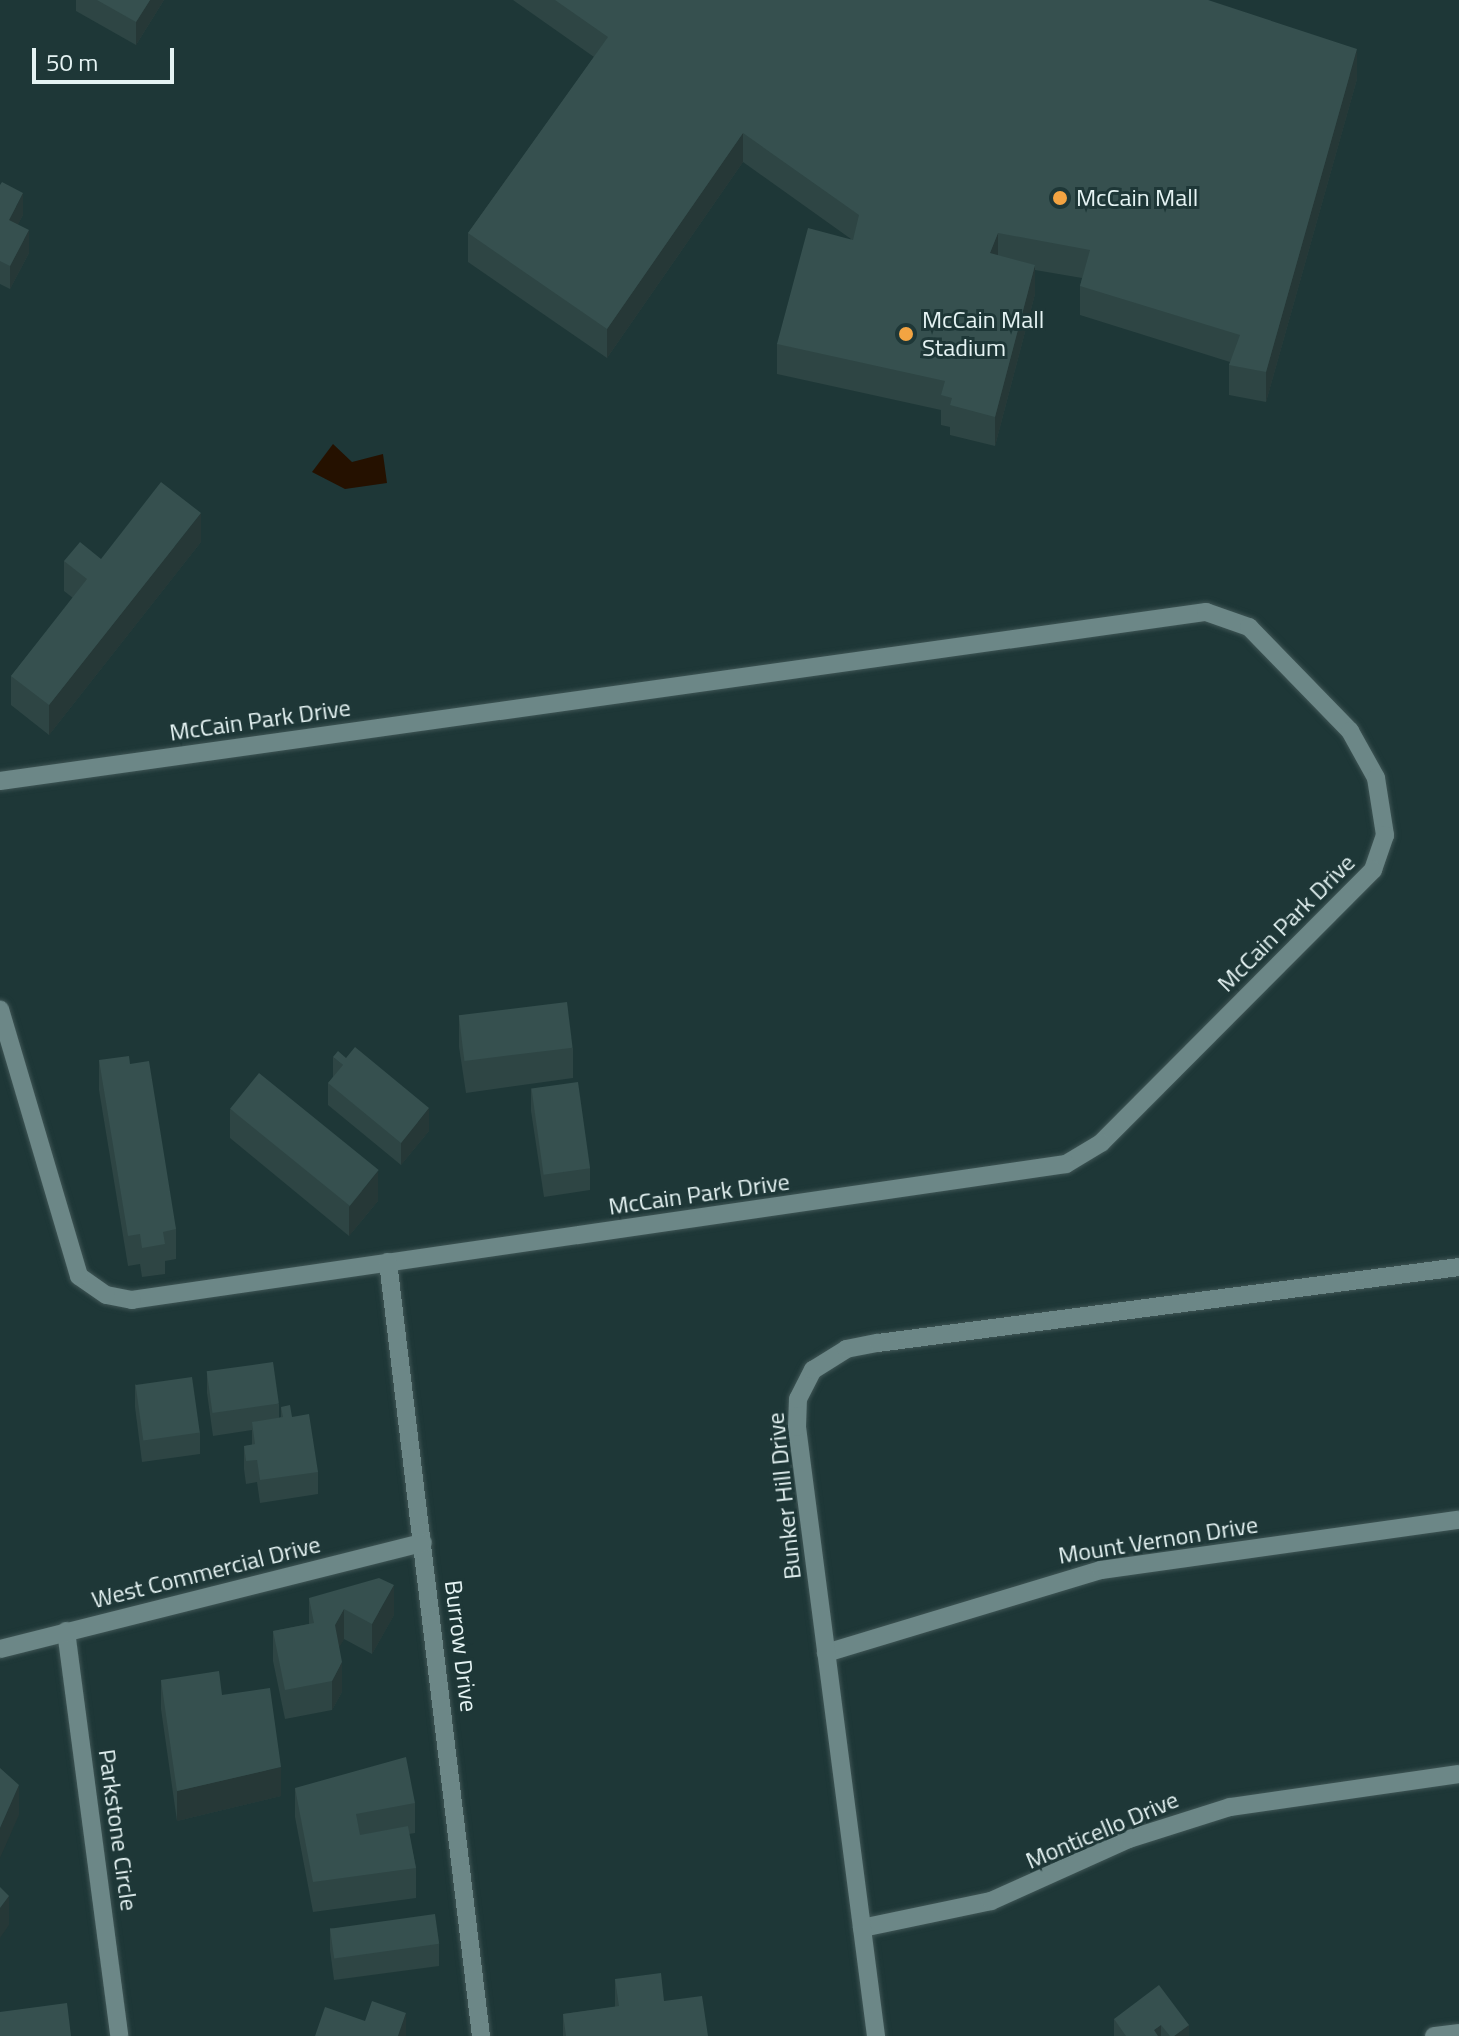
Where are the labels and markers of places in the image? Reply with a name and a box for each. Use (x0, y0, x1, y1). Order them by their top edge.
place label: McCain Mall (1076, 184, 1198, 212)
marker: McCain Mall (1051, 189, 1069, 207)
place label: McCain Mall Stadium (922, 306, 1044, 362)
marker: McCain Mall Stadium (897, 325, 915, 343)

